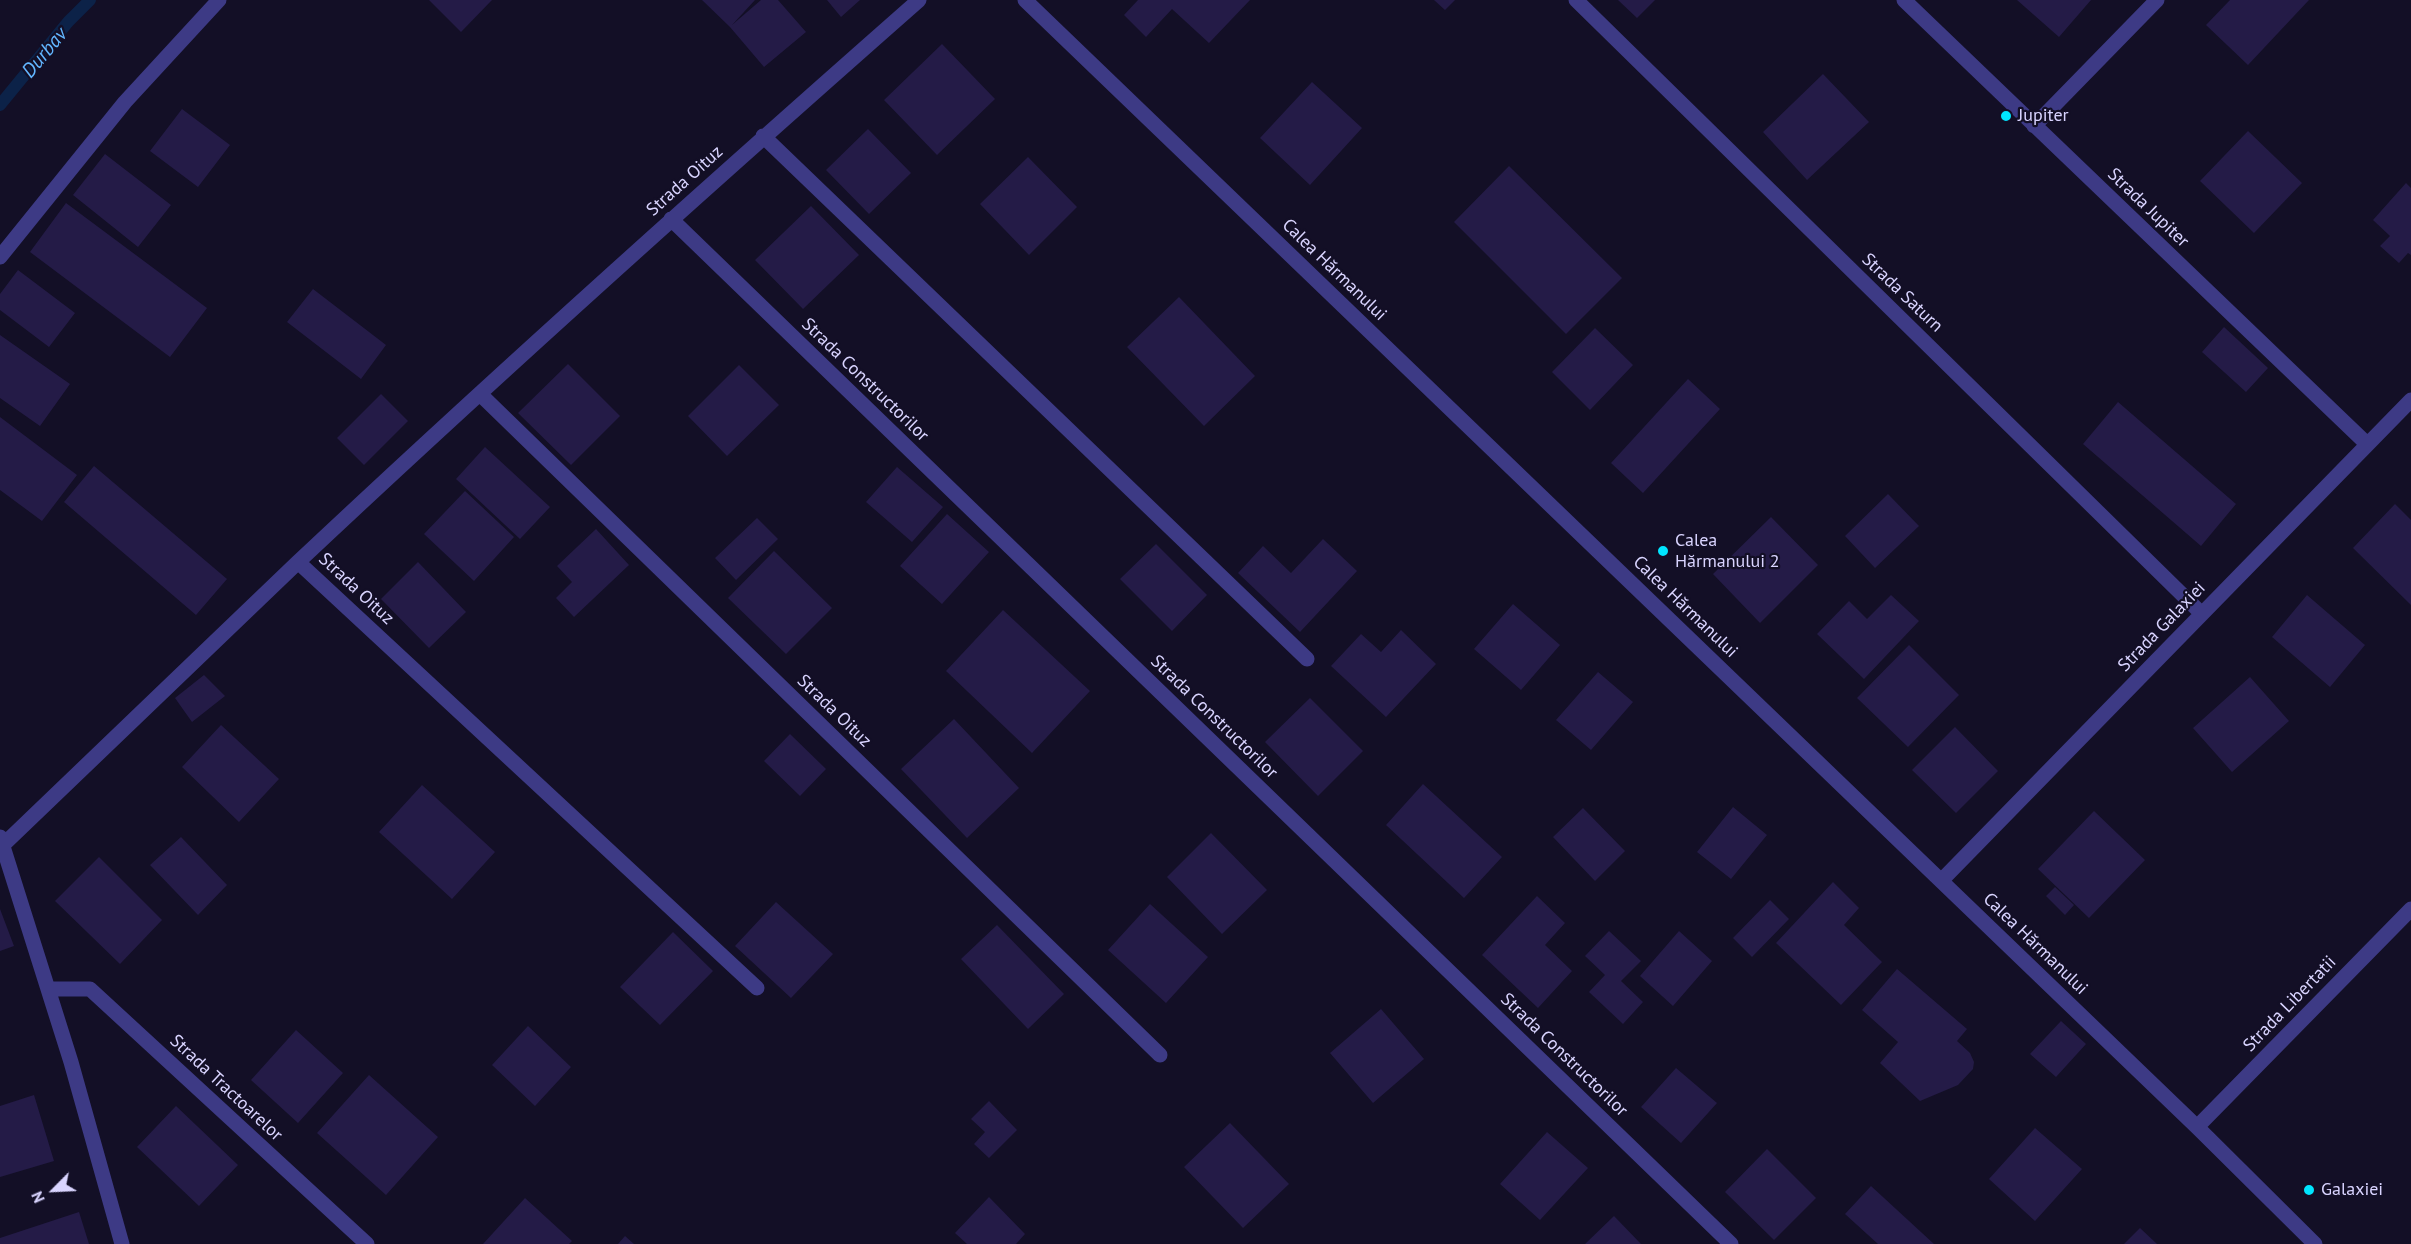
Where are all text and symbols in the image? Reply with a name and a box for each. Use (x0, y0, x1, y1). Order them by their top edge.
water label: Durbav (17, 23, 73, 83)
place label: Jupiter (2018, 105, 2069, 127)
marker: Jupiter (1999, 109, 2013, 123)
street label: Strada Oituz (642, 141, 728, 221)
street label: Strada Jupiter (2103, 164, 2193, 252)
street label: Calea Hărmanului (1277, 215, 1391, 325)
street label: Strada Saturn (1857, 249, 1947, 337)
street label: Strada Constructorilor (797, 314, 933, 446)
place label: Calea Hărmanului 2 (1675, 530, 1780, 572)
marker: Calea Hărmanului 2 (1656, 544, 1670, 558)
street label: Strada Oituz (314, 549, 398, 629)
street label: Calea Hărmanului (1628, 552, 1742, 662)
street label: Strada Galaxiei (2114, 578, 2210, 676)
street label: Strada Constructorilor (1146, 651, 1282, 783)
street label: Strada Oituz (792, 670, 876, 752)
street label: Calea Hărmanului (1978, 889, 2092, 999)
street label: Strada Libertatii (2239, 952, 2341, 1056)
street label: Strada Constructorilor (1496, 989, 1632, 1121)
street label: Strada Tractoarelor (165, 1030, 287, 1146)
north arrow (24, 1160, 84, 1220)
place label: Galaxiei (2321, 1179, 2383, 1201)
marker: Galaxiei (2302, 1183, 2316, 1197)
text: N (26, 1188, 49, 1206)

